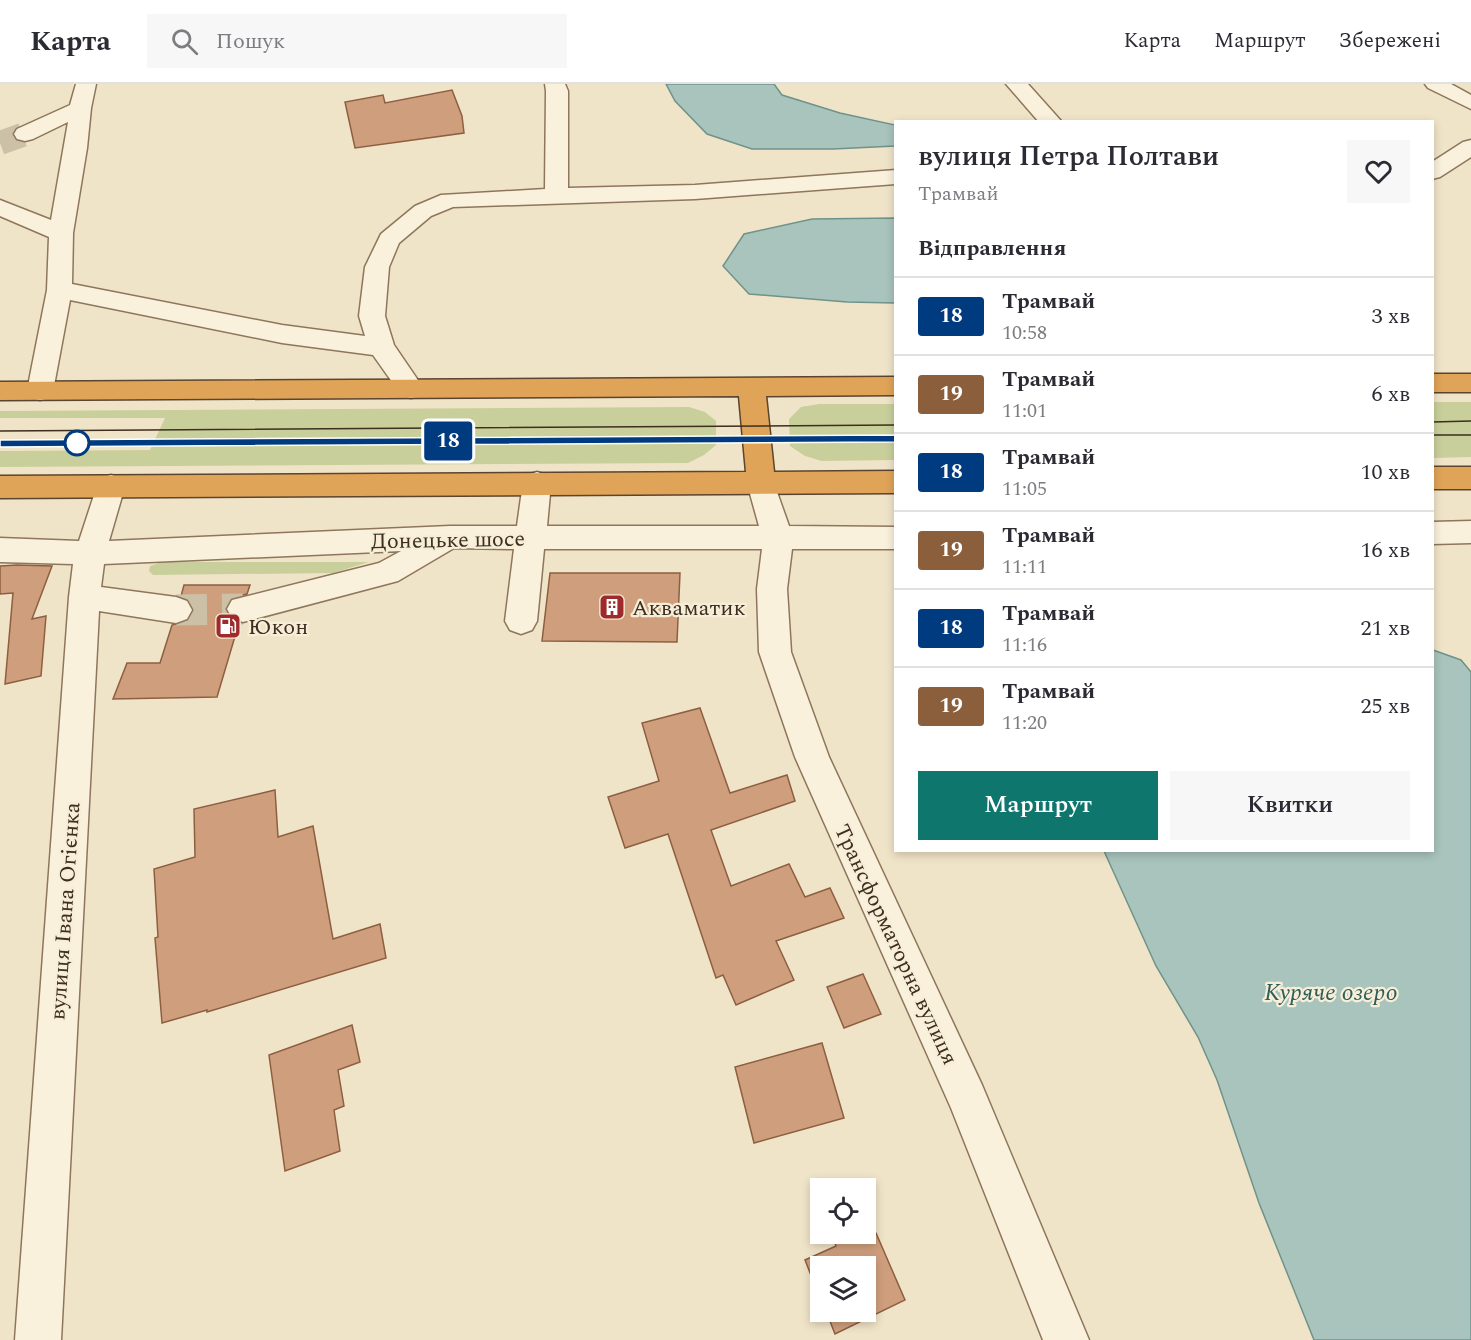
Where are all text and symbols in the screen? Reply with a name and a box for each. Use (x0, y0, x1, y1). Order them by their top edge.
search box (147, 14, 567, 68)
text: Карта (30, 20, 111, 63)
icon: search (168, 25, 201, 58)
text: Пошук (216, 25, 285, 58)
text: Карта (1124, 25, 1181, 57)
text: Маршрут (1214, 25, 1305, 57)
text: Збережені (1338, 25, 1441, 57)
text: вулиця Петра Полтави (918, 135, 1219, 178)
button: heart (1347, 140, 1410, 203)
text: Трамвай (918, 179, 998, 209)
text: Відправлення (918, 232, 1066, 265)
text: Трамвай (1002, 285, 1095, 318)
text: 18 (939, 300, 963, 332)
text: 3 хв (1372, 300, 1410, 333)
text: 10:58 (1002, 318, 1047, 348)
text: Трамвай (1002, 363, 1095, 396)
text: 19 (939, 378, 963, 410)
text: 6 хв (1372, 378, 1410, 411)
text: 11:01 (1002, 396, 1047, 426)
line badge: 18 (421, 422, 475, 460)
text: 18 (436, 425, 460, 457)
unlabelled marker (64, 430, 90, 456)
text: Трамвай (1002, 441, 1095, 474)
text: 18 (939, 456, 963, 488)
text: 10 хв (1361, 456, 1410, 489)
text: 11:05 (1002, 474, 1047, 504)
text: Трамвай (1002, 519, 1095, 552)
street label: Донецьке шосе (371, 523, 525, 558)
text: 19 (939, 534, 963, 566)
text: 16 хв (1361, 534, 1410, 567)
text: 11:11 (1002, 552, 1047, 582)
building icon: Акваматик (597, 592, 627, 622)
place label: Акваматик (632, 592, 746, 625)
text: Трамвай (1002, 597, 1095, 630)
fuel station icon: Юкон (213, 611, 243, 641)
place label: Юкон (248, 611, 308, 644)
text: 18 (939, 612, 963, 644)
text: 21 хв (1361, 612, 1410, 645)
text: 11:16 (1002, 630, 1047, 660)
text: Трамвай (1002, 675, 1095, 708)
text: 19 (939, 690, 963, 722)
text: 25 хв (1361, 690, 1410, 723)
text: 11:20 (1002, 708, 1047, 738)
button: Маршрут (918, 771, 1158, 840)
button: Квитки (1170, 771, 1410, 840)
street label: вулиця Івана Огієнка (41, 801, 90, 1021)
street label: Трансформаторна вулиця (825, 819, 966, 1071)
water label: Куряче озеро (1264, 975, 1398, 1011)
map controls (810, 1178, 876, 1322)
button: locate (810, 1178, 876, 1244)
button: layers (810, 1256, 876, 1322)

